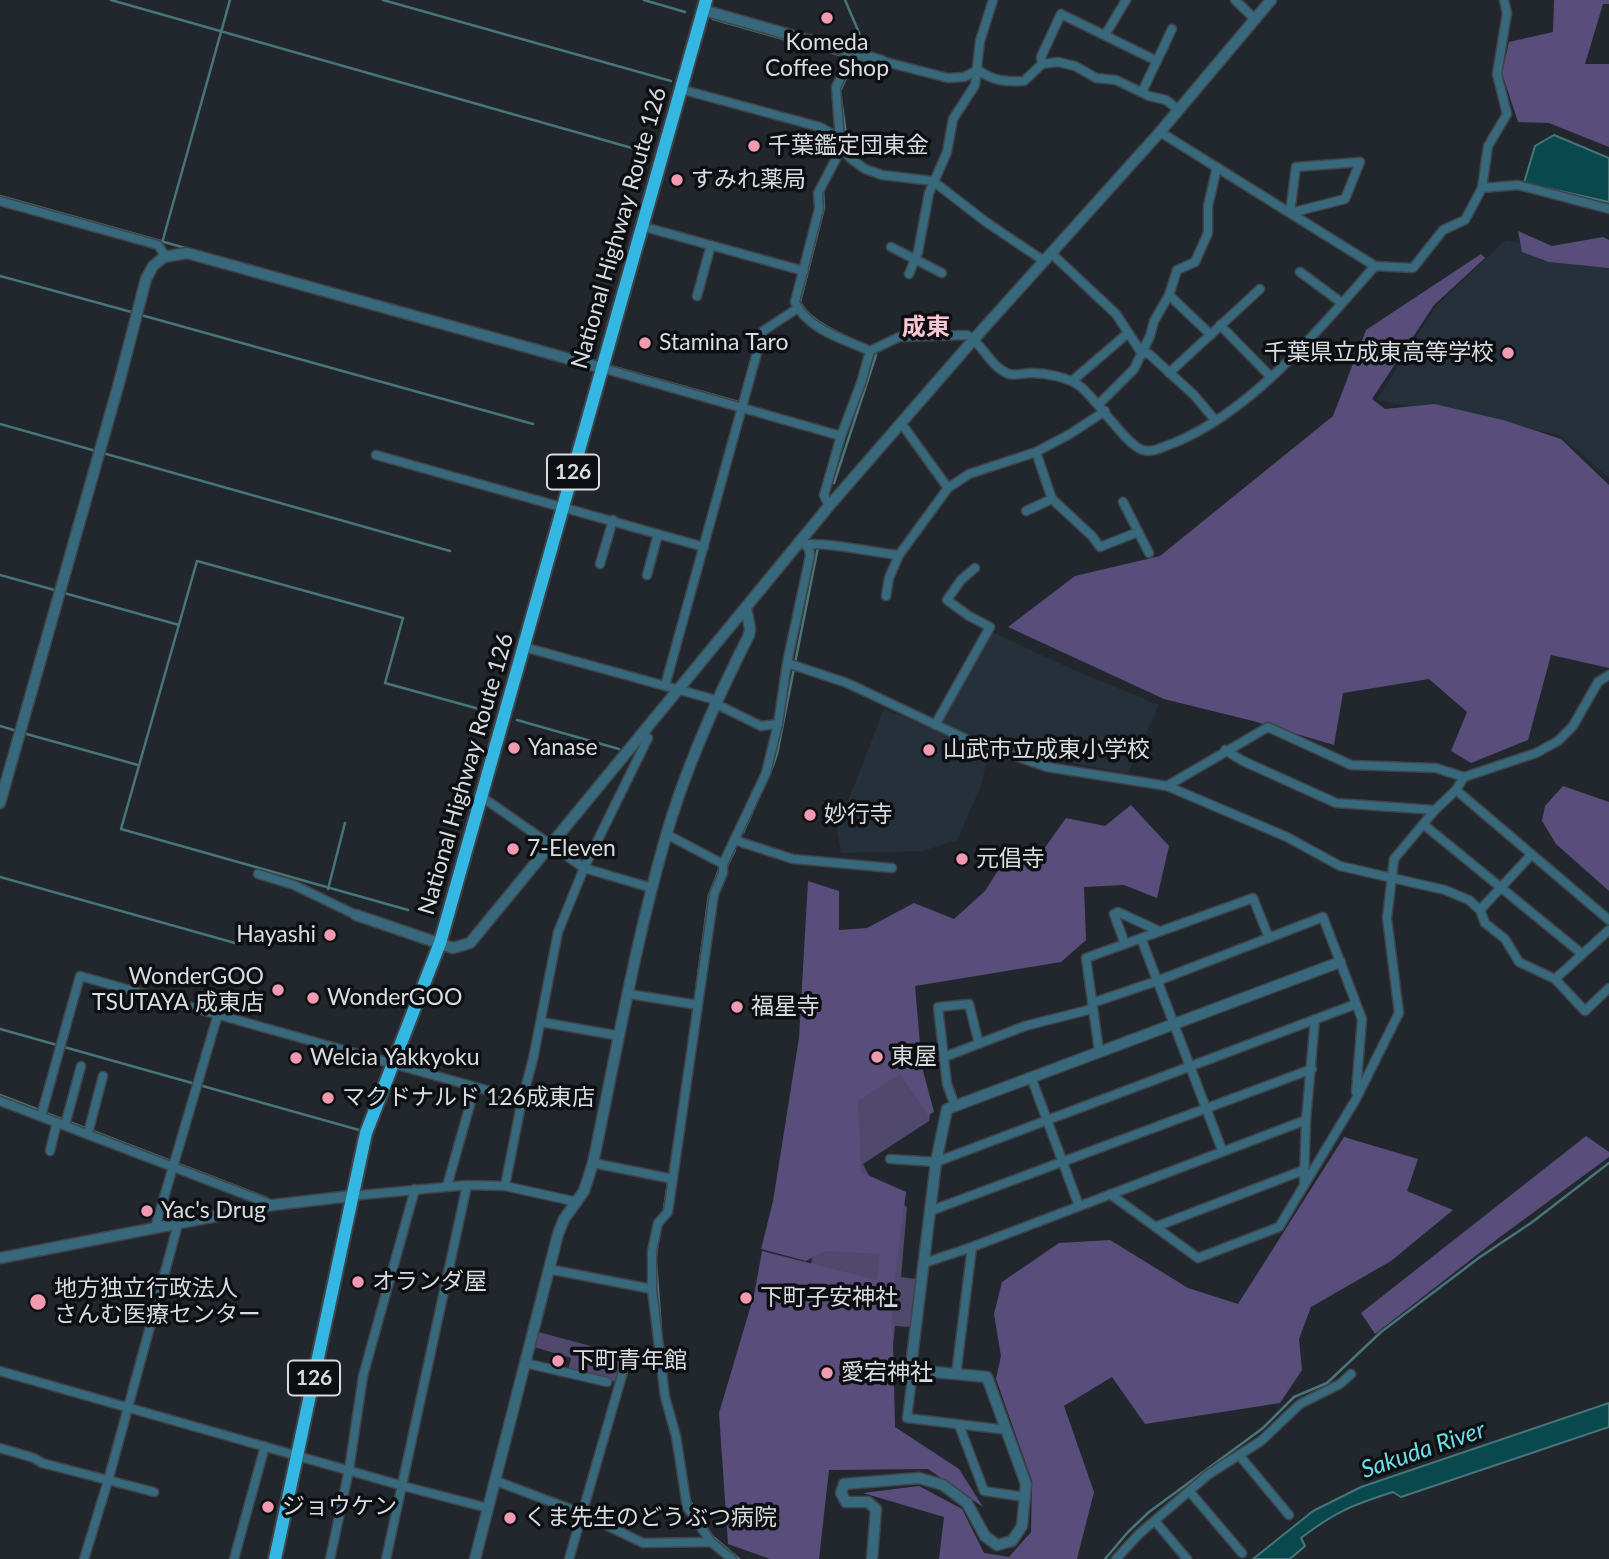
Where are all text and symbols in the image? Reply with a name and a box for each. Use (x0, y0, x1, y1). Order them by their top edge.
marker: Komeda Coffee Shop (819, 10, 835, 26)
place label: Komeda Coffee Shop (765, 29, 889, 83)
street label: National Highway Route 126 (566, 84, 672, 372)
place label: 千葉鑑定団東金 (768, 132, 929, 160)
marker: 千葉鑑定団東金 (746, 138, 762, 154)
place label: すみれ薬局 (691, 166, 806, 194)
marker: すみれ薬局 (669, 172, 685, 188)
district label: 成東 (902, 313, 950, 341)
place label: Stamina Taro (659, 329, 789, 357)
marker: Stamina Taro (637, 335, 653, 351)
place label: 千葉県立成東高等学校 (1264, 339, 1494, 367)
marker: 千葉県立成東高等学校 (1500, 345, 1516, 361)
road number: 126 (547, 454, 599, 490)
street label: National Highway Route 126 (413, 630, 519, 918)
place label: Yanase (528, 734, 598, 762)
place label: 山武市立成東小学校 (943, 736, 1150, 764)
marker: Yanase (506, 740, 522, 756)
marker: 山武市立成東小学校 (921, 742, 937, 758)
place label: 妙行寺 (824, 801, 893, 829)
marker: 妙行寺 (802, 807, 818, 823)
place label: 7-Eleven (527, 835, 616, 863)
marker: 7-Eleven (505, 841, 521, 857)
place label: 元倡寺 (976, 845, 1045, 873)
marker: 元倡寺 (954, 851, 970, 867)
place label: Hayashi (236, 921, 316, 949)
marker: Hayashi (322, 927, 338, 943)
place label: WonderGOO TSUTAYA 成東店 (92, 963, 264, 1017)
marker: WonderGOO TSUTAYA 成東店 (270, 982, 286, 998)
place label: WonderGOO (327, 984, 462, 1012)
marker: WonderGOO (305, 990, 321, 1006)
place label: 福星寺 (751, 993, 820, 1021)
marker: 福星寺 (729, 999, 745, 1015)
place label: 東屋 (891, 1043, 937, 1071)
place label: Welcia Yakkyoku (310, 1044, 480, 1072)
marker: 東屋 (869, 1049, 885, 1065)
marker: Welcia Yakkyoku (288, 1050, 304, 1066)
place label: マクドナルド 126成東店 (342, 1084, 595, 1112)
marker: マクドナルド 126成東店 (320, 1090, 336, 1106)
place label: Yac's Drug (161, 1197, 266, 1225)
marker: Yac's Drug (139, 1203, 155, 1219)
place label: オランダ屋 (372, 1268, 487, 1296)
marker: オランダ屋 (350, 1274, 366, 1290)
place label: 地方独立行政法人 さんむ医療センター (54, 1275, 261, 1329)
place label: 下町子安神社 (760, 1284, 898, 1312)
marker: 下町子安神社 (738, 1290, 754, 1306)
marker: 地方独立行政法人 さんむ医療センター (28, 1292, 48, 1312)
place label: 下町青年館 (572, 1347, 687, 1375)
marker: 下町青年館 (550, 1353, 566, 1369)
place label: 愛宕神社 (841, 1359, 933, 1387)
road number: 126 (288, 1360, 340, 1396)
marker: 愛宕神社 (819, 1365, 835, 1381)
water label: Sakuda River (1357, 1415, 1489, 1485)
place label: ジョウケン (282, 1493, 397, 1521)
marker: ジョウケン (260, 1499, 276, 1515)
place label: くま先生のどうぶつ病院 (524, 1504, 777, 1532)
marker: くま先生のどうぶつ病院 (502, 1510, 518, 1526)

